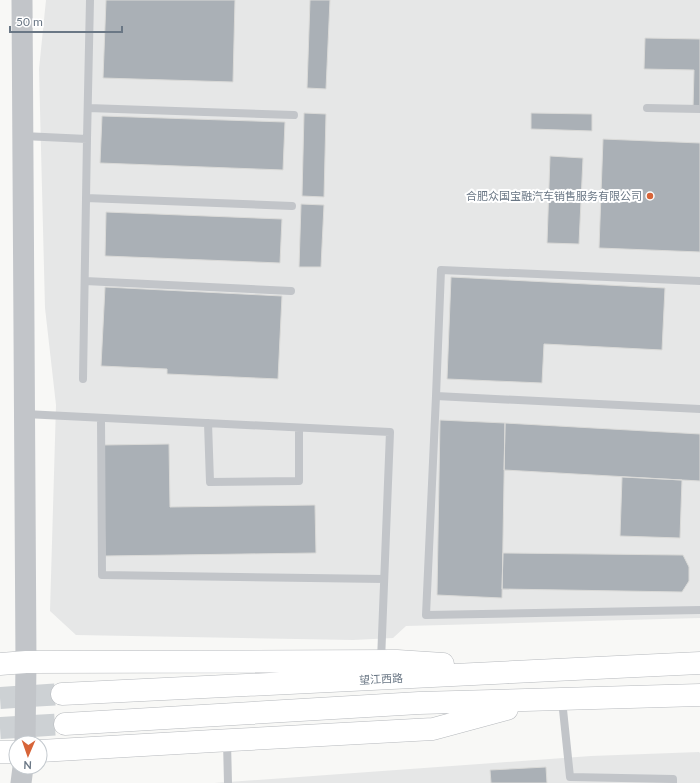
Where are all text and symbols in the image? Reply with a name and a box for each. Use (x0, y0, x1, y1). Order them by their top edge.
scale bar (10, 8, 122, 34)
text: 50 m (16, 14, 43, 29)
place label: 合肥众国宝融汽车销售服务有限公司 (466, 189, 642, 202)
marker: 合肥众国宝融汽车销售服务有限公司 (645, 191, 655, 201)
street label: 望江西路 (359, 671, 403, 686)
north arrow (8, 735, 48, 775)
text: N (23, 759, 32, 772)

